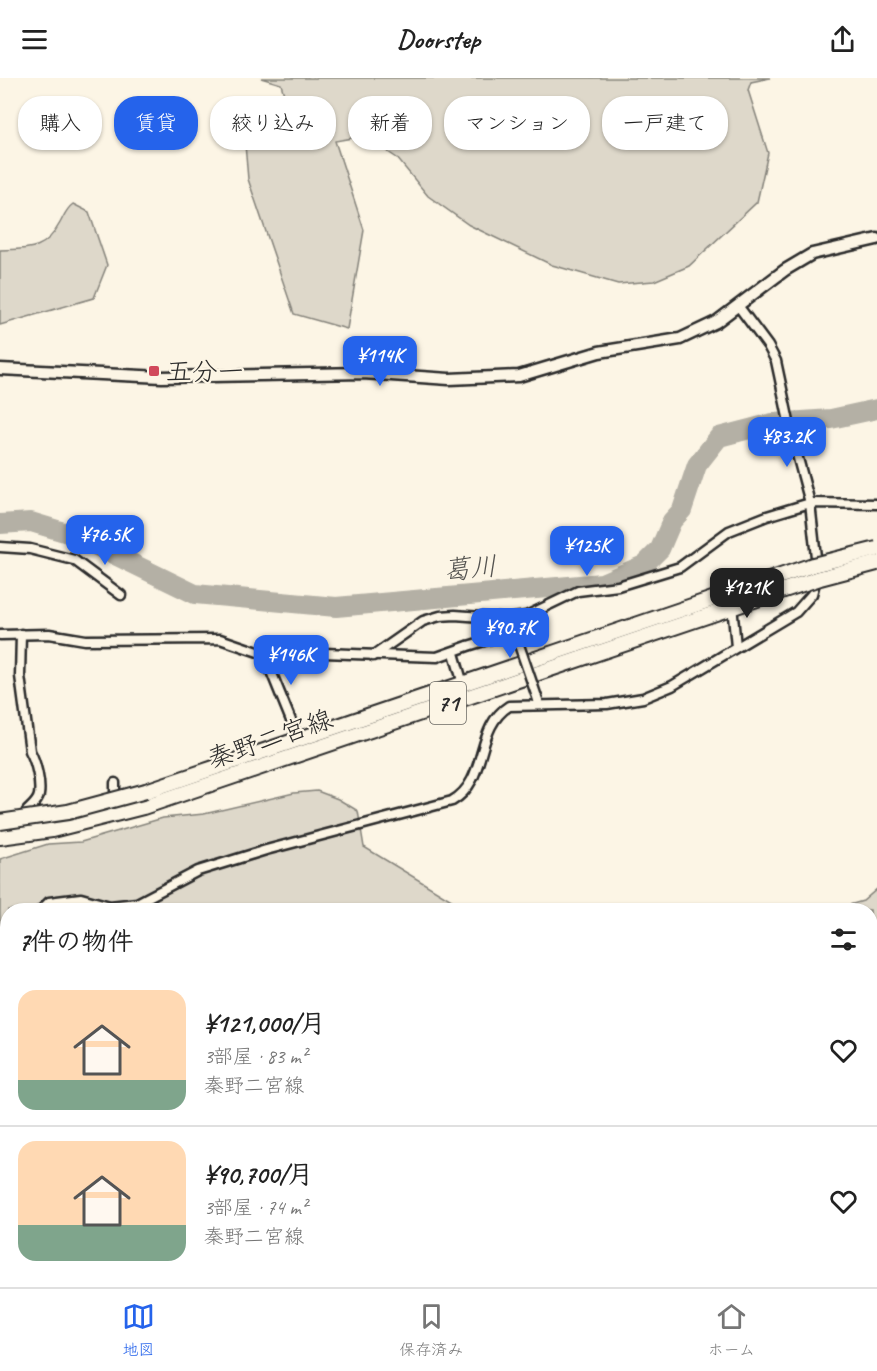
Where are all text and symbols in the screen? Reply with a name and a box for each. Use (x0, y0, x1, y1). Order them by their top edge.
text: Doorstep (397, 22, 480, 56)
icon: menu (18, 23, 51, 56)
icon: share (826, 23, 859, 56)
chip: 購入 (18, 96, 102, 150)
chip: 賃貸 (114, 96, 198, 150)
chip: 絞り込み (210, 96, 336, 150)
chip: 新着 (348, 96, 432, 150)
chip: マンション (444, 96, 590, 150)
chip: 一戸建て (602, 96, 728, 150)
pin: ¥114K (338, 336, 422, 387)
text: ¥114K (357, 343, 403, 368)
place label: 五分一 (166, 355, 244, 388)
marker: 五分一 (147, 364, 161, 378)
pin: ¥83.2K (738, 417, 836, 468)
text: ¥83.2K (762, 424, 812, 449)
pin: ¥76.5K (56, 515, 154, 566)
text: ¥76.5K (80, 522, 130, 547)
pin: ¥125K (545, 526, 629, 577)
text: ¥125K (564, 533, 610, 558)
water label: 葛川 (442, 549, 498, 587)
pin: ¥121K (705, 568, 789, 619)
text: ¥121K (724, 575, 770, 600)
pin: ¥90.7K (461, 608, 559, 659)
text: ¥90.7K (485, 615, 535, 640)
pin: ¥146K (249, 635, 333, 686)
text: ¥146K (268, 642, 314, 667)
road number: 71 (430, 682, 466, 724)
street label: 秦野二宮線 (203, 702, 337, 776)
icon: filters (827, 923, 860, 956)
text: 7件の物件 (18, 925, 134, 958)
text: ¥121,000/月 (204, 1007, 326, 1040)
icon: home (66, 1014, 138, 1086)
icon: heart (827, 1034, 860, 1067)
text: 3部屋 · 83 m² (204, 1044, 307, 1069)
text: 秦野二宮線 (204, 1073, 304, 1098)
text: ¥90,700/月 (204, 1158, 314, 1191)
icon: home (66, 1165, 138, 1237)
icon: heart (827, 1185, 860, 1218)
text: 3部屋 · 74 m² (204, 1195, 307, 1220)
text: 秦野二宮線 (204, 1224, 304, 1249)
tab: 地図 (122, 1300, 155, 1360)
tab: 保存済み (399, 1300, 463, 1360)
tab: ホーム (708, 1300, 755, 1360)

